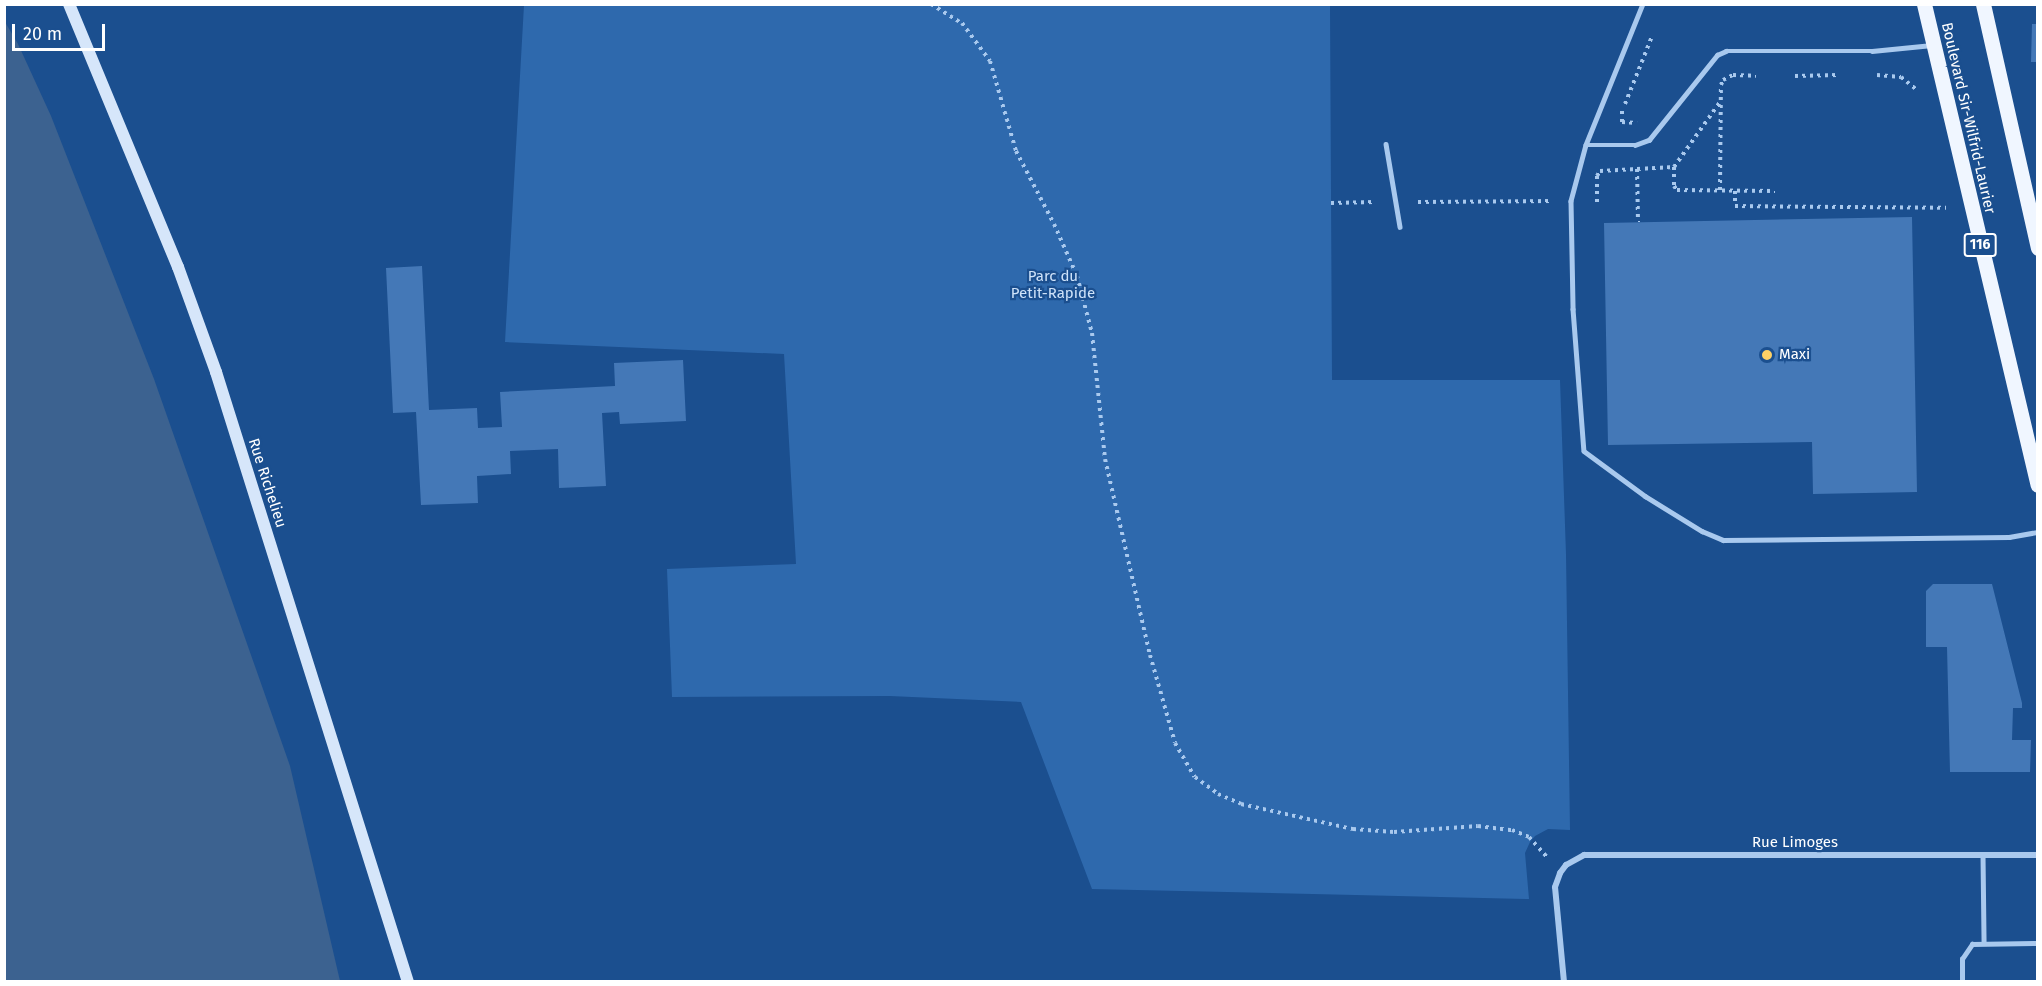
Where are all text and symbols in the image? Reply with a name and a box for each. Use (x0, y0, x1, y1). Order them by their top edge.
scale bar (15, 12, 108, 50)
street label: Boulevard Sir-Wilfrid-Laurier (1937, 21, 1999, 215)
text: 20 m (23, 23, 62, 45)
road number: 116 (1964, 234, 1996, 256)
park label: Parc du Petit-Rapide (1011, 267, 1095, 302)
place label: Maxi (1779, 346, 1810, 364)
marker: Maxi (1760, 348, 1774, 362)
street label: Rue Richelieu (244, 436, 290, 530)
street label: Rue Limoges (1752, 834, 1838, 852)

